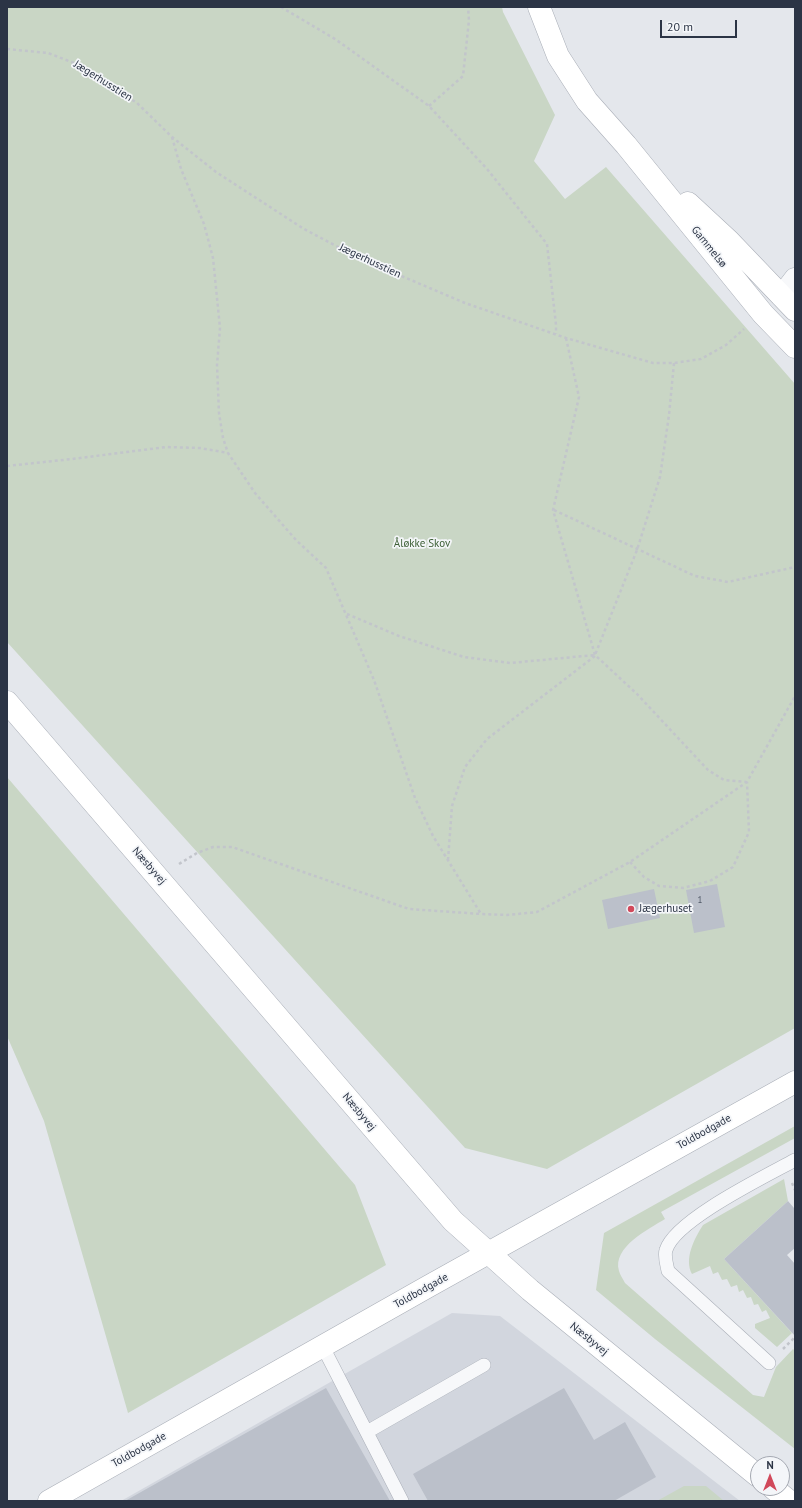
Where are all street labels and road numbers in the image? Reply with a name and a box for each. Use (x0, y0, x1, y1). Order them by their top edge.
street label: Jægerhusstien (71, 58, 135, 104)
street label: Gammelsø (688, 224, 730, 270)
street label: Jægerhusstien (337, 241, 403, 281)
street label: Næsbyvej (129, 844, 169, 888)
street label: Næsbyvej (339, 1090, 379, 1134)
street label: Toldbodgade (674, 1112, 734, 1152)
street label: Toldbodgade (391, 1271, 451, 1311)
street label: Næsbyvej (567, 1320, 611, 1358)
street label: Toldbodgade (109, 1430, 169, 1470)

